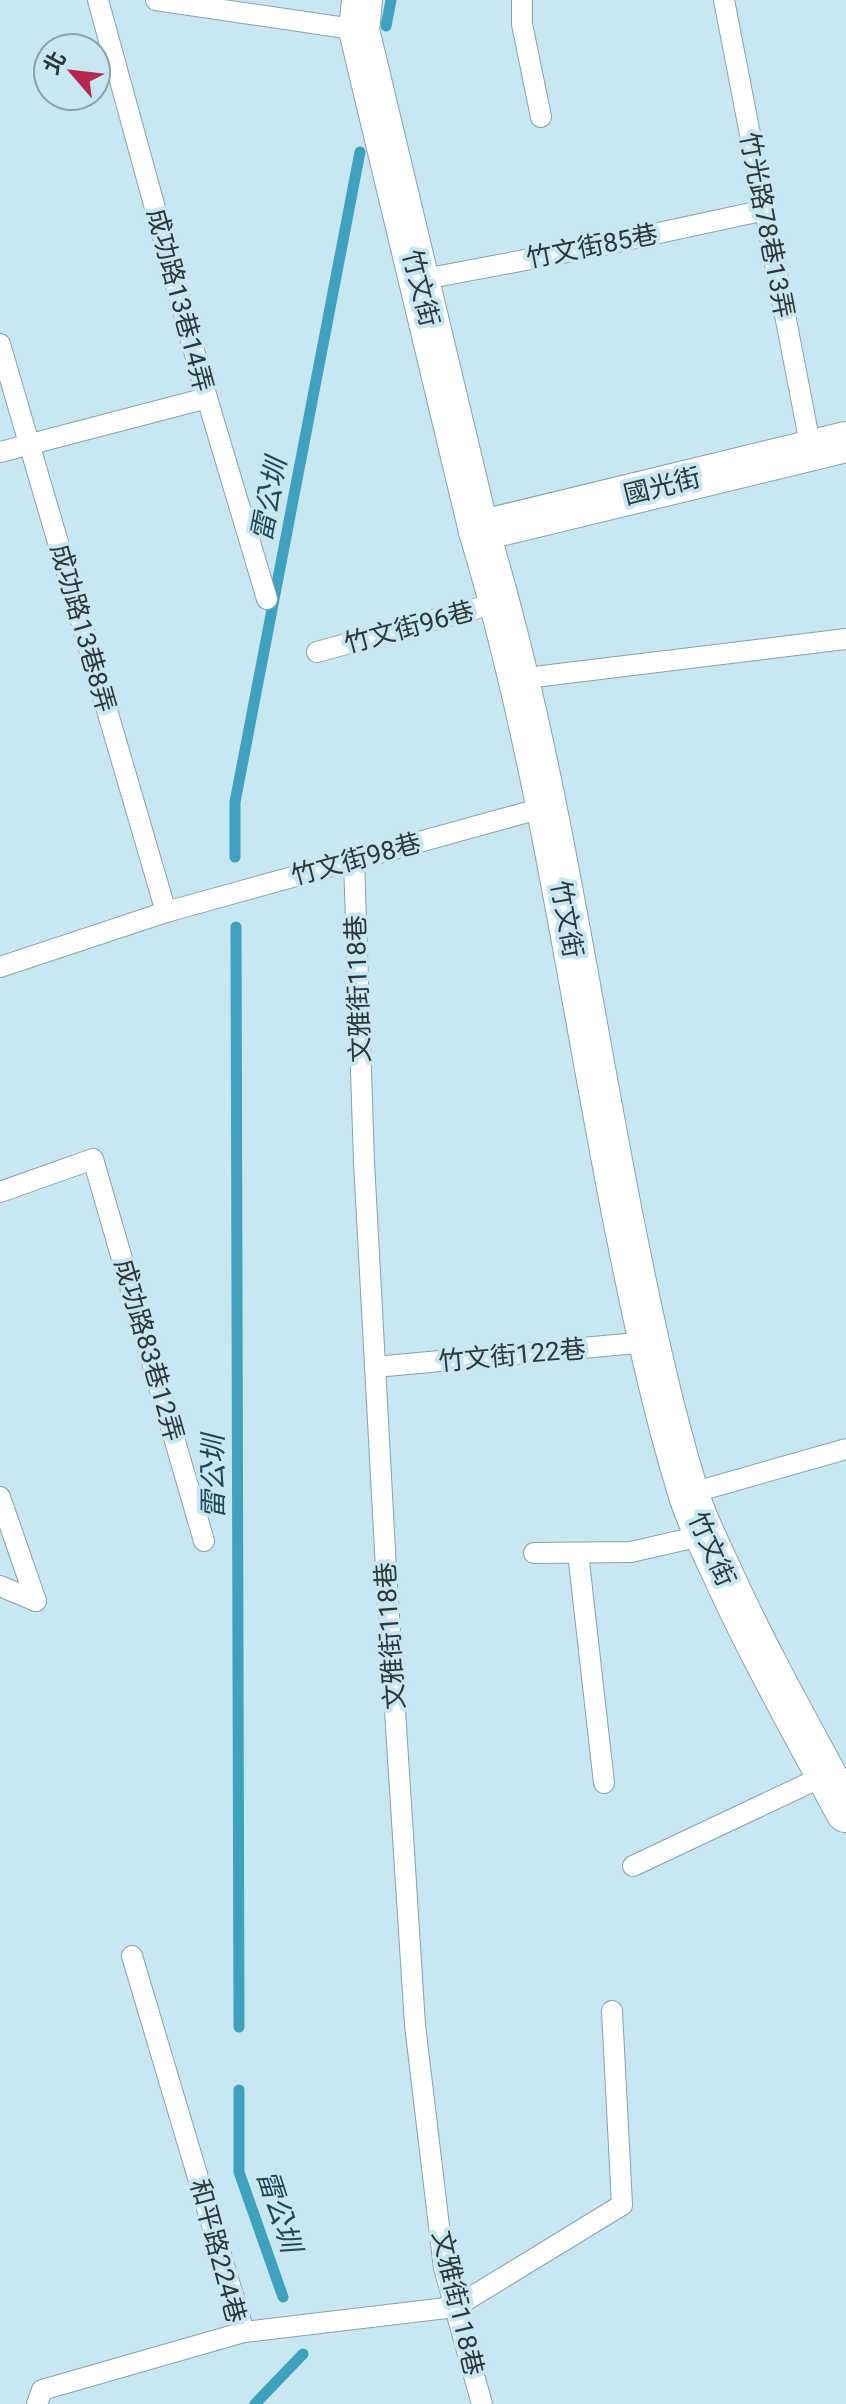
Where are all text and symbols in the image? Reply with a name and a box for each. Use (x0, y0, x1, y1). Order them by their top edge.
north arrow (32, 32, 112, 112)
text: 北 (39, 47, 71, 78)
street label: 竹光路78巷13弄 (734, 130, 800, 320)
street label: 成功路13巷14弄 (141, 205, 219, 395)
street label: 竹文街85巷 (524, 219, 660, 273)
street label: 竹文街 (397, 247, 445, 329)
water label: 雷公圳 (245, 452, 294, 544)
street label: 國光街 (621, 462, 703, 510)
street label: 成功路13巷8弄 (45, 540, 121, 716)
street label: 竹文街96巷 (341, 595, 477, 659)
street label: 竹文街98巷 (288, 827, 424, 891)
street label: 竹文街 (545, 878, 589, 960)
street label: 文雅街118巷 (340, 915, 376, 1063)
street label: 成功路83巷12弄 (109, 1255, 189, 1445)
street label: 竹文街122巷 (437, 1334, 587, 1376)
water label: 雷公圳 (197, 1431, 230, 1519)
street label: 竹文街 (682, 1507, 742, 1591)
street label: 文雅街118巷 (370, 1561, 410, 1711)
water label: 雷公圳 (250, 2166, 309, 2260)
street label: 和平路224巷 (184, 2176, 252, 2326)
street label: 文雅街118巷 (427, 2228, 489, 2378)

